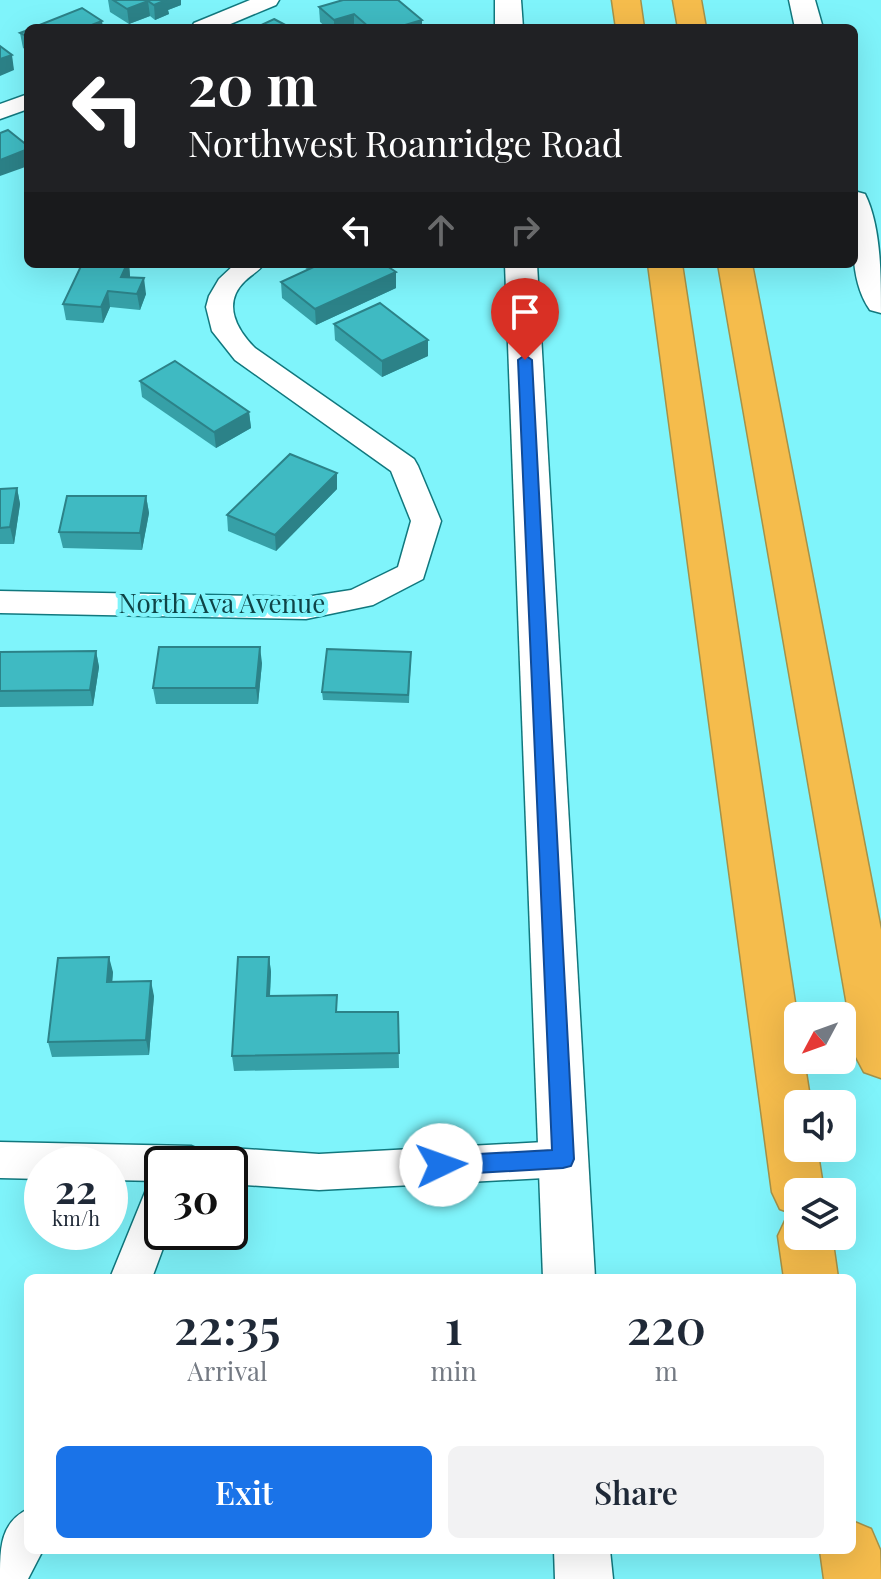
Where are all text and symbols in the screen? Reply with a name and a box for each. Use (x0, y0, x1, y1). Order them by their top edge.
text: 20 m (188, 46, 317, 121)
icon: left (56, 56, 160, 160)
text: Northwest Roanridge Road (188, 118, 623, 166)
icon: left (335, 208, 379, 252)
icon: ahead (419, 208, 463, 252)
icon: right (503, 208, 547, 252)
pin (491, 278, 559, 360)
icon: arrive (503, 290, 547, 334)
street label: North Ava Avenue (119, 585, 325, 620)
north arrow (784, 1002, 856, 1074)
map controls (784, 1002, 856, 1250)
button: sound (784, 1090, 856, 1162)
position arrow (399, 1123, 483, 1207)
speed limit sign: 30 (144, 1146, 248, 1250)
text: 22 (55, 1161, 97, 1214)
button: layers (784, 1178, 856, 1250)
text: km/h (52, 1204, 100, 1231)
text: 22:35 (174, 1293, 281, 1357)
text: 1 (445, 1293, 463, 1357)
text: 220 (627, 1293, 706, 1357)
text: Arrival (187, 1353, 267, 1388)
text: min (431, 1353, 477, 1388)
text: m (655, 1353, 678, 1388)
button: Exit (56, 1446, 432, 1538)
button: Share (448, 1446, 824, 1538)

